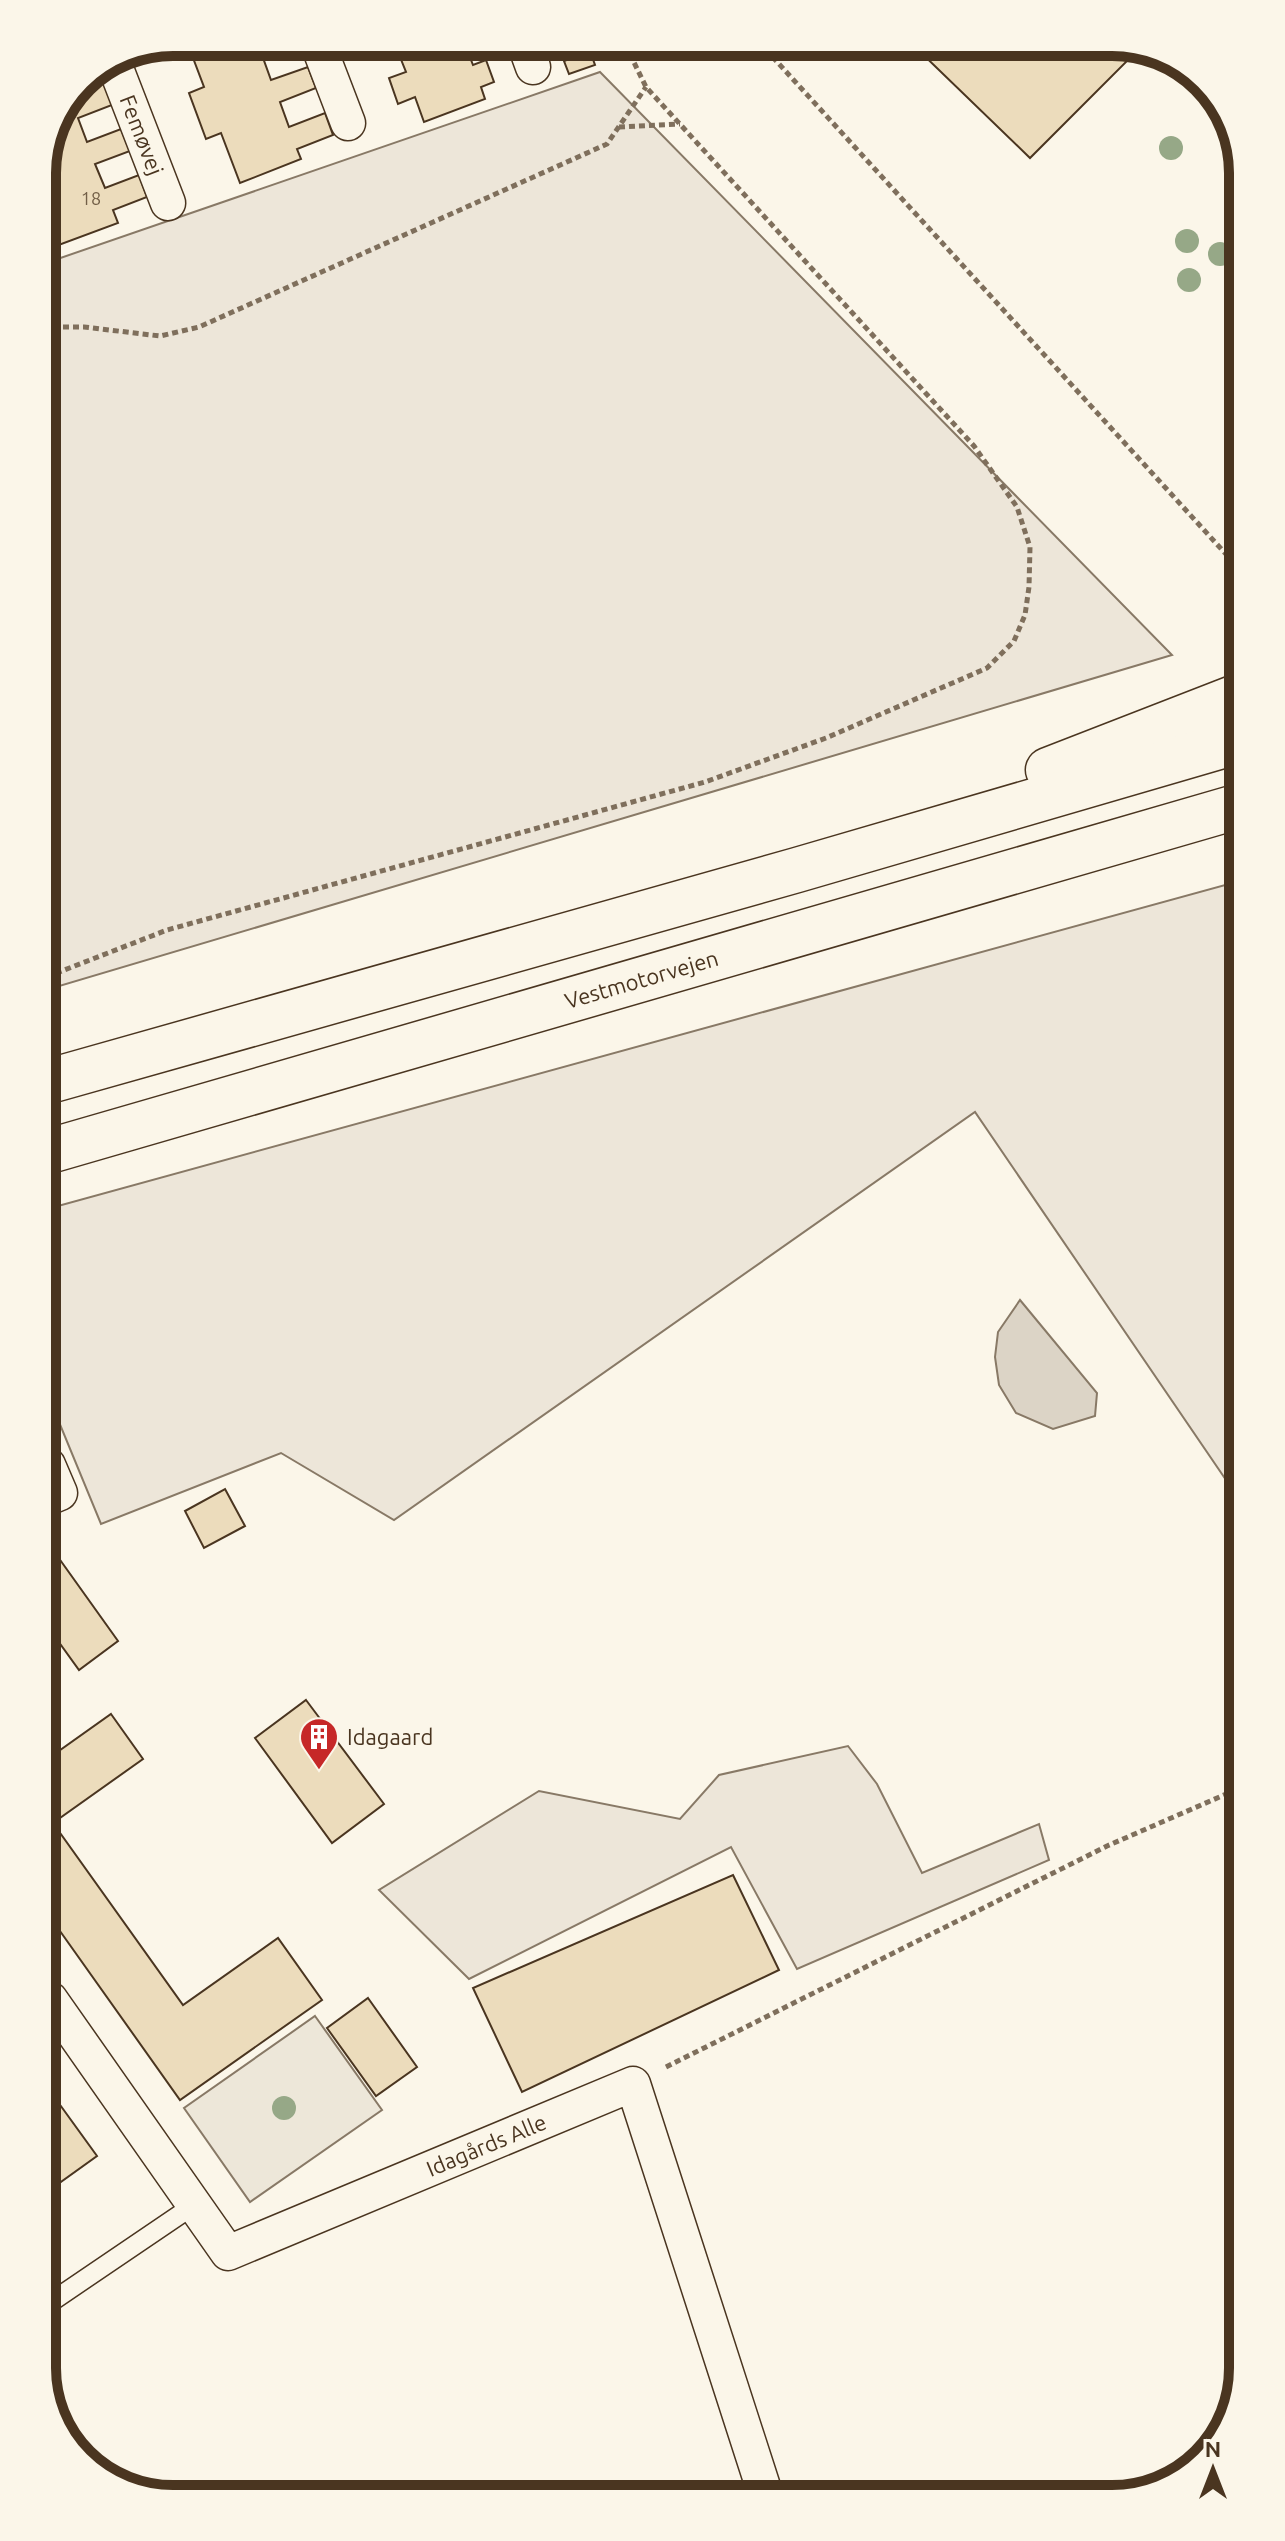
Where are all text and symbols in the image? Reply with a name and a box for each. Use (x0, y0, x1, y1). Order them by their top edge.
street label: Femøvej (115, 91, 169, 178)
house number: 18 (81, 188, 101, 208)
street label: Vestmotorvejen (562, 945, 721, 1013)
building icon: Idagaard (298, 1716, 340, 1771)
place label: Idagaard (347, 1724, 433, 1749)
street label: Idagårds Alle (422, 2109, 550, 2181)
north arrow (1173, 2429, 1253, 2509)
text: N (1205, 2436, 1221, 2461)

